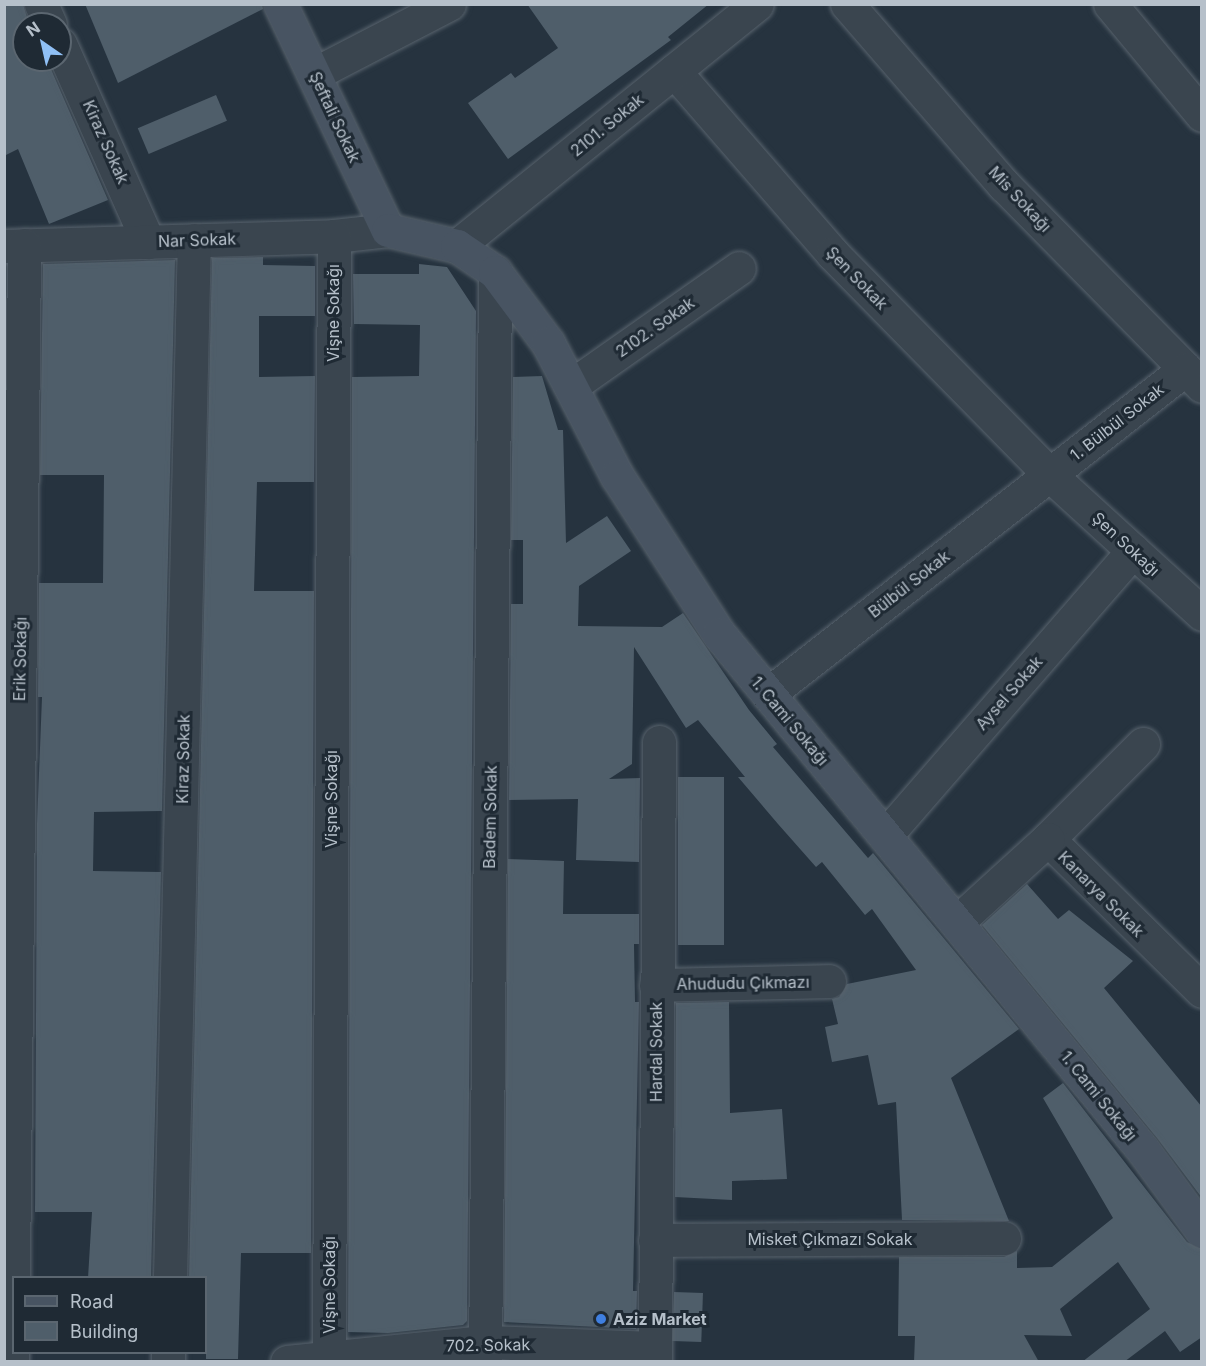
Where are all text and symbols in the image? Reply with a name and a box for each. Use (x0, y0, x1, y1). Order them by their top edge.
north arrow (12, 12, 72, 72)
text: N (22, 17, 44, 40)
street label: Şeftali Sokak (306, 69, 364, 165)
street label: 2101. Sokak (567, 90, 647, 160)
street label: Kiraz Sokak (79, 97, 133, 187)
street label: Mis Sokağı (985, 162, 1055, 236)
street label: Nar Sokak (158, 229, 236, 251)
street label: Şen Sokak (822, 243, 892, 313)
street label: Vişne Sokağı (323, 264, 343, 362)
street label: 2102. Sokak (612, 293, 698, 361)
street label: 1. Bülbül Sokak (1066, 380, 1168, 464)
street label: Şen Sokağı (1088, 508, 1164, 580)
street label: Bülbül Sokak (865, 546, 953, 622)
street label: Erik Sokağı (10, 617, 30, 701)
street label: Aysel Sokak (972, 652, 1046, 734)
street label: 1. Cami Sokağı (747, 673, 833, 769)
street label: Kiraz Sokak (173, 714, 193, 804)
street label: Vişne Sokağı (321, 750, 341, 848)
street label: Badem Sokak (479, 765, 501, 869)
street label: Kanarya Sokak (1054, 847, 1148, 941)
street label: Ahududu Çıkmazı (676, 972, 810, 994)
street label: Hardal Sokak (646, 1002, 666, 1102)
street label: 1. Cami Sokağı (1057, 1047, 1141, 1145)
street label: Misket Çıkmazı Sokak (747, 1229, 913, 1249)
street label: Vişne Sokağı (319, 1236, 339, 1334)
legend (12, 1276, 207, 1354)
text: Road (70, 1291, 113, 1312)
place label: Aziz Market (613, 1309, 707, 1329)
marker: Aziz Market (594, 1312, 608, 1326)
text: Building (70, 1321, 138, 1342)
street label: 702. Sokak (446, 1335, 530, 1355)

